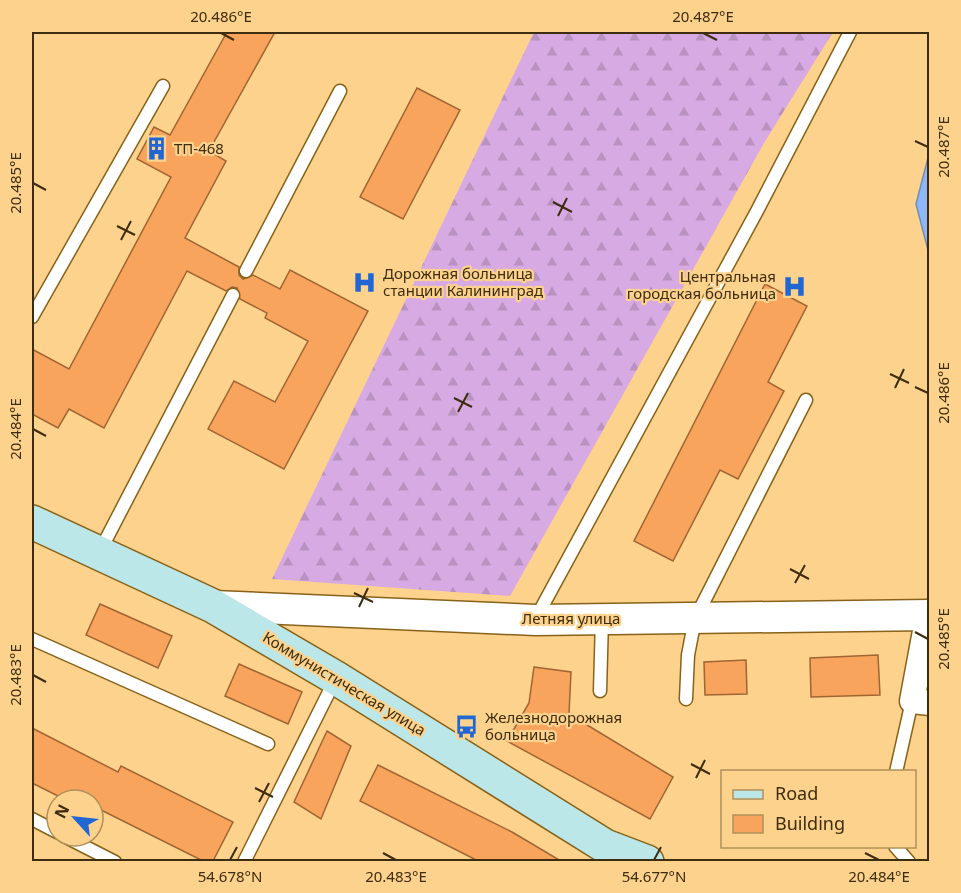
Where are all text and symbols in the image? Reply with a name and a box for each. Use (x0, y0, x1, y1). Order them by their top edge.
text: 20.486°E (190, 6, 252, 26)
text: 20.487°E (672, 6, 734, 26)
text: 20.487°E (933, 116, 953, 178)
building icon: ТП-468 (143, 136, 169, 162)
place label: ТП-468 (174, 138, 224, 158)
text: 20.485°E (5, 152, 25, 214)
place label: Дорожная больница станции Калининград (383, 263, 543, 300)
place label: Центральная городская больница (627, 266, 776, 303)
hospital icon: Дорожная больница станции Калининград (352, 270, 378, 296)
hospital icon: Центральная городская больница (781, 273, 807, 299)
text: 20.486°E (933, 362, 953, 424)
text: 20.484°E (5, 398, 25, 460)
street label: Летняя улица (522, 608, 620, 628)
text: 20.485°E (933, 608, 953, 670)
street label: Коммунистическая улица (259, 627, 430, 740)
text: 20.483°E (5, 644, 25, 706)
place label: Железнодорожная больница (485, 707, 622, 744)
bus stop icon: Железнодорожная больница (454, 714, 480, 740)
legend (721, 770, 916, 848)
text: Road (775, 781, 818, 805)
north arrow (45, 788, 105, 848)
text: N (49, 800, 74, 822)
text: Building (775, 811, 845, 835)
text: 54.678°N (198, 866, 262, 886)
text: 20.483°E (365, 866, 427, 886)
text: 54.677°N (622, 866, 686, 886)
text: 20.484°E (848, 866, 910, 886)

